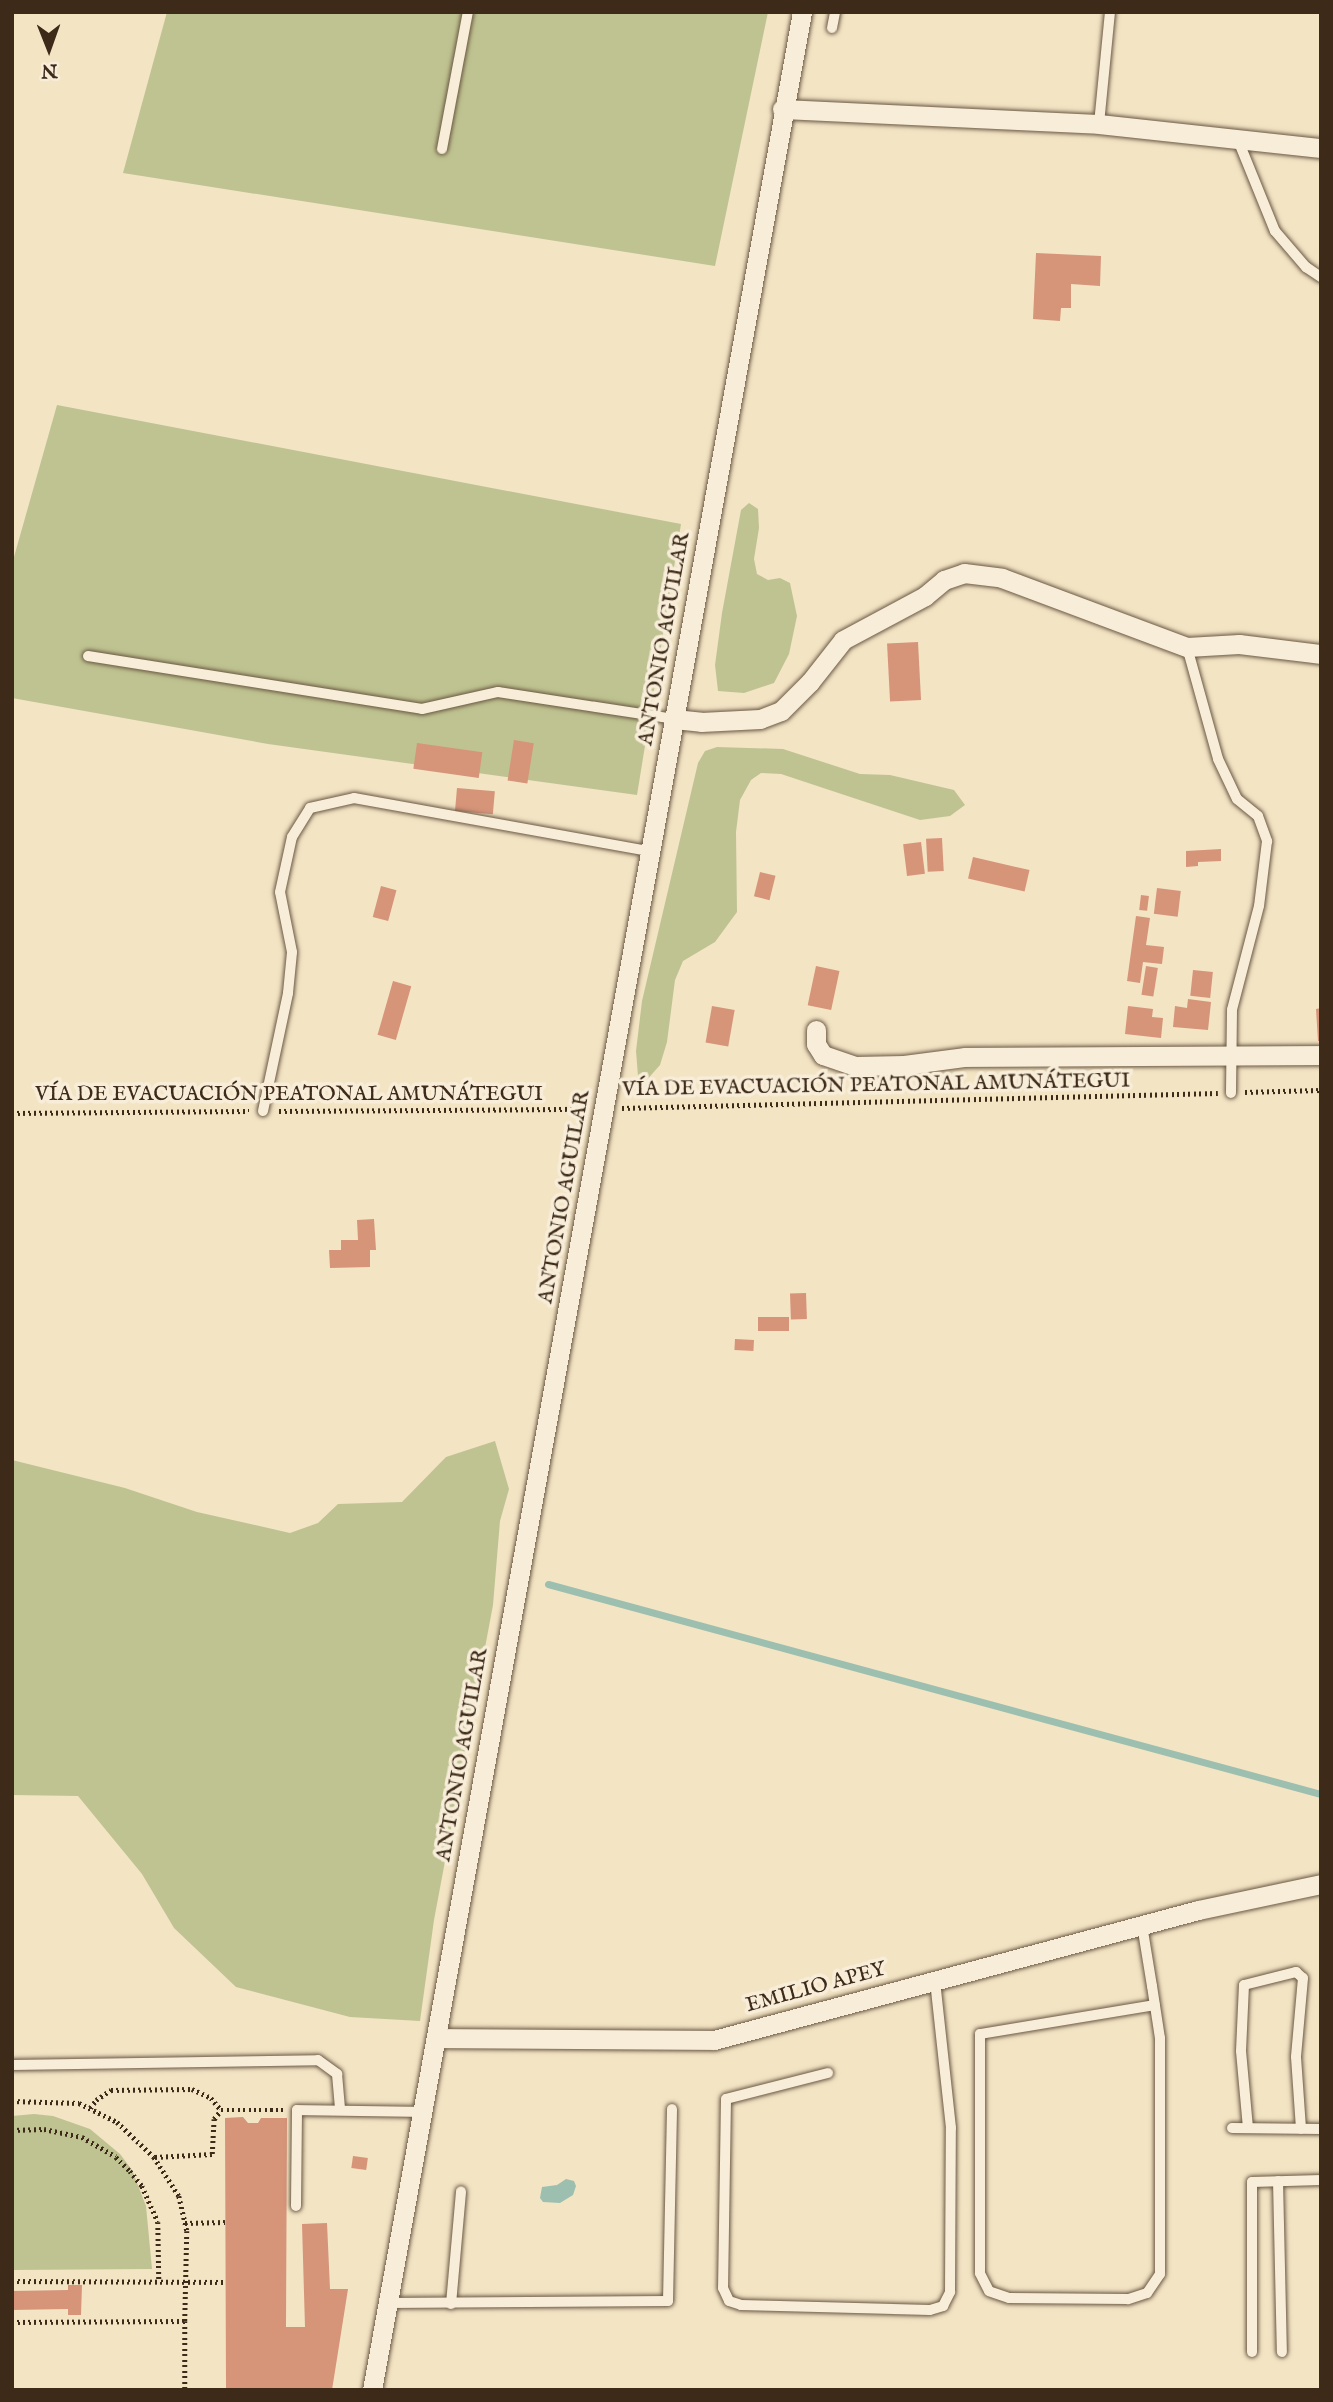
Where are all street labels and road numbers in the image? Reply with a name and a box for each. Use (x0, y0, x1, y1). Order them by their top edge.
street label: ANTONIO AGUILAR (634, 530, 696, 748)
street label: VÍA DE EVACUACIÓN PEATONAL AMUNÁTEGUI (622, 1069, 1130, 1103)
street label: VÍA DE EVACUACIÓN PEATONAL AMUNÁTEGUI (35, 1082, 543, 1108)
street label: ANTONIO AGUILAR (534, 1088, 596, 1306)
street label: ANTONIO AGUILAR (432, 1646, 494, 1864)
street label: EMILIO APEY (743, 1957, 889, 2019)

